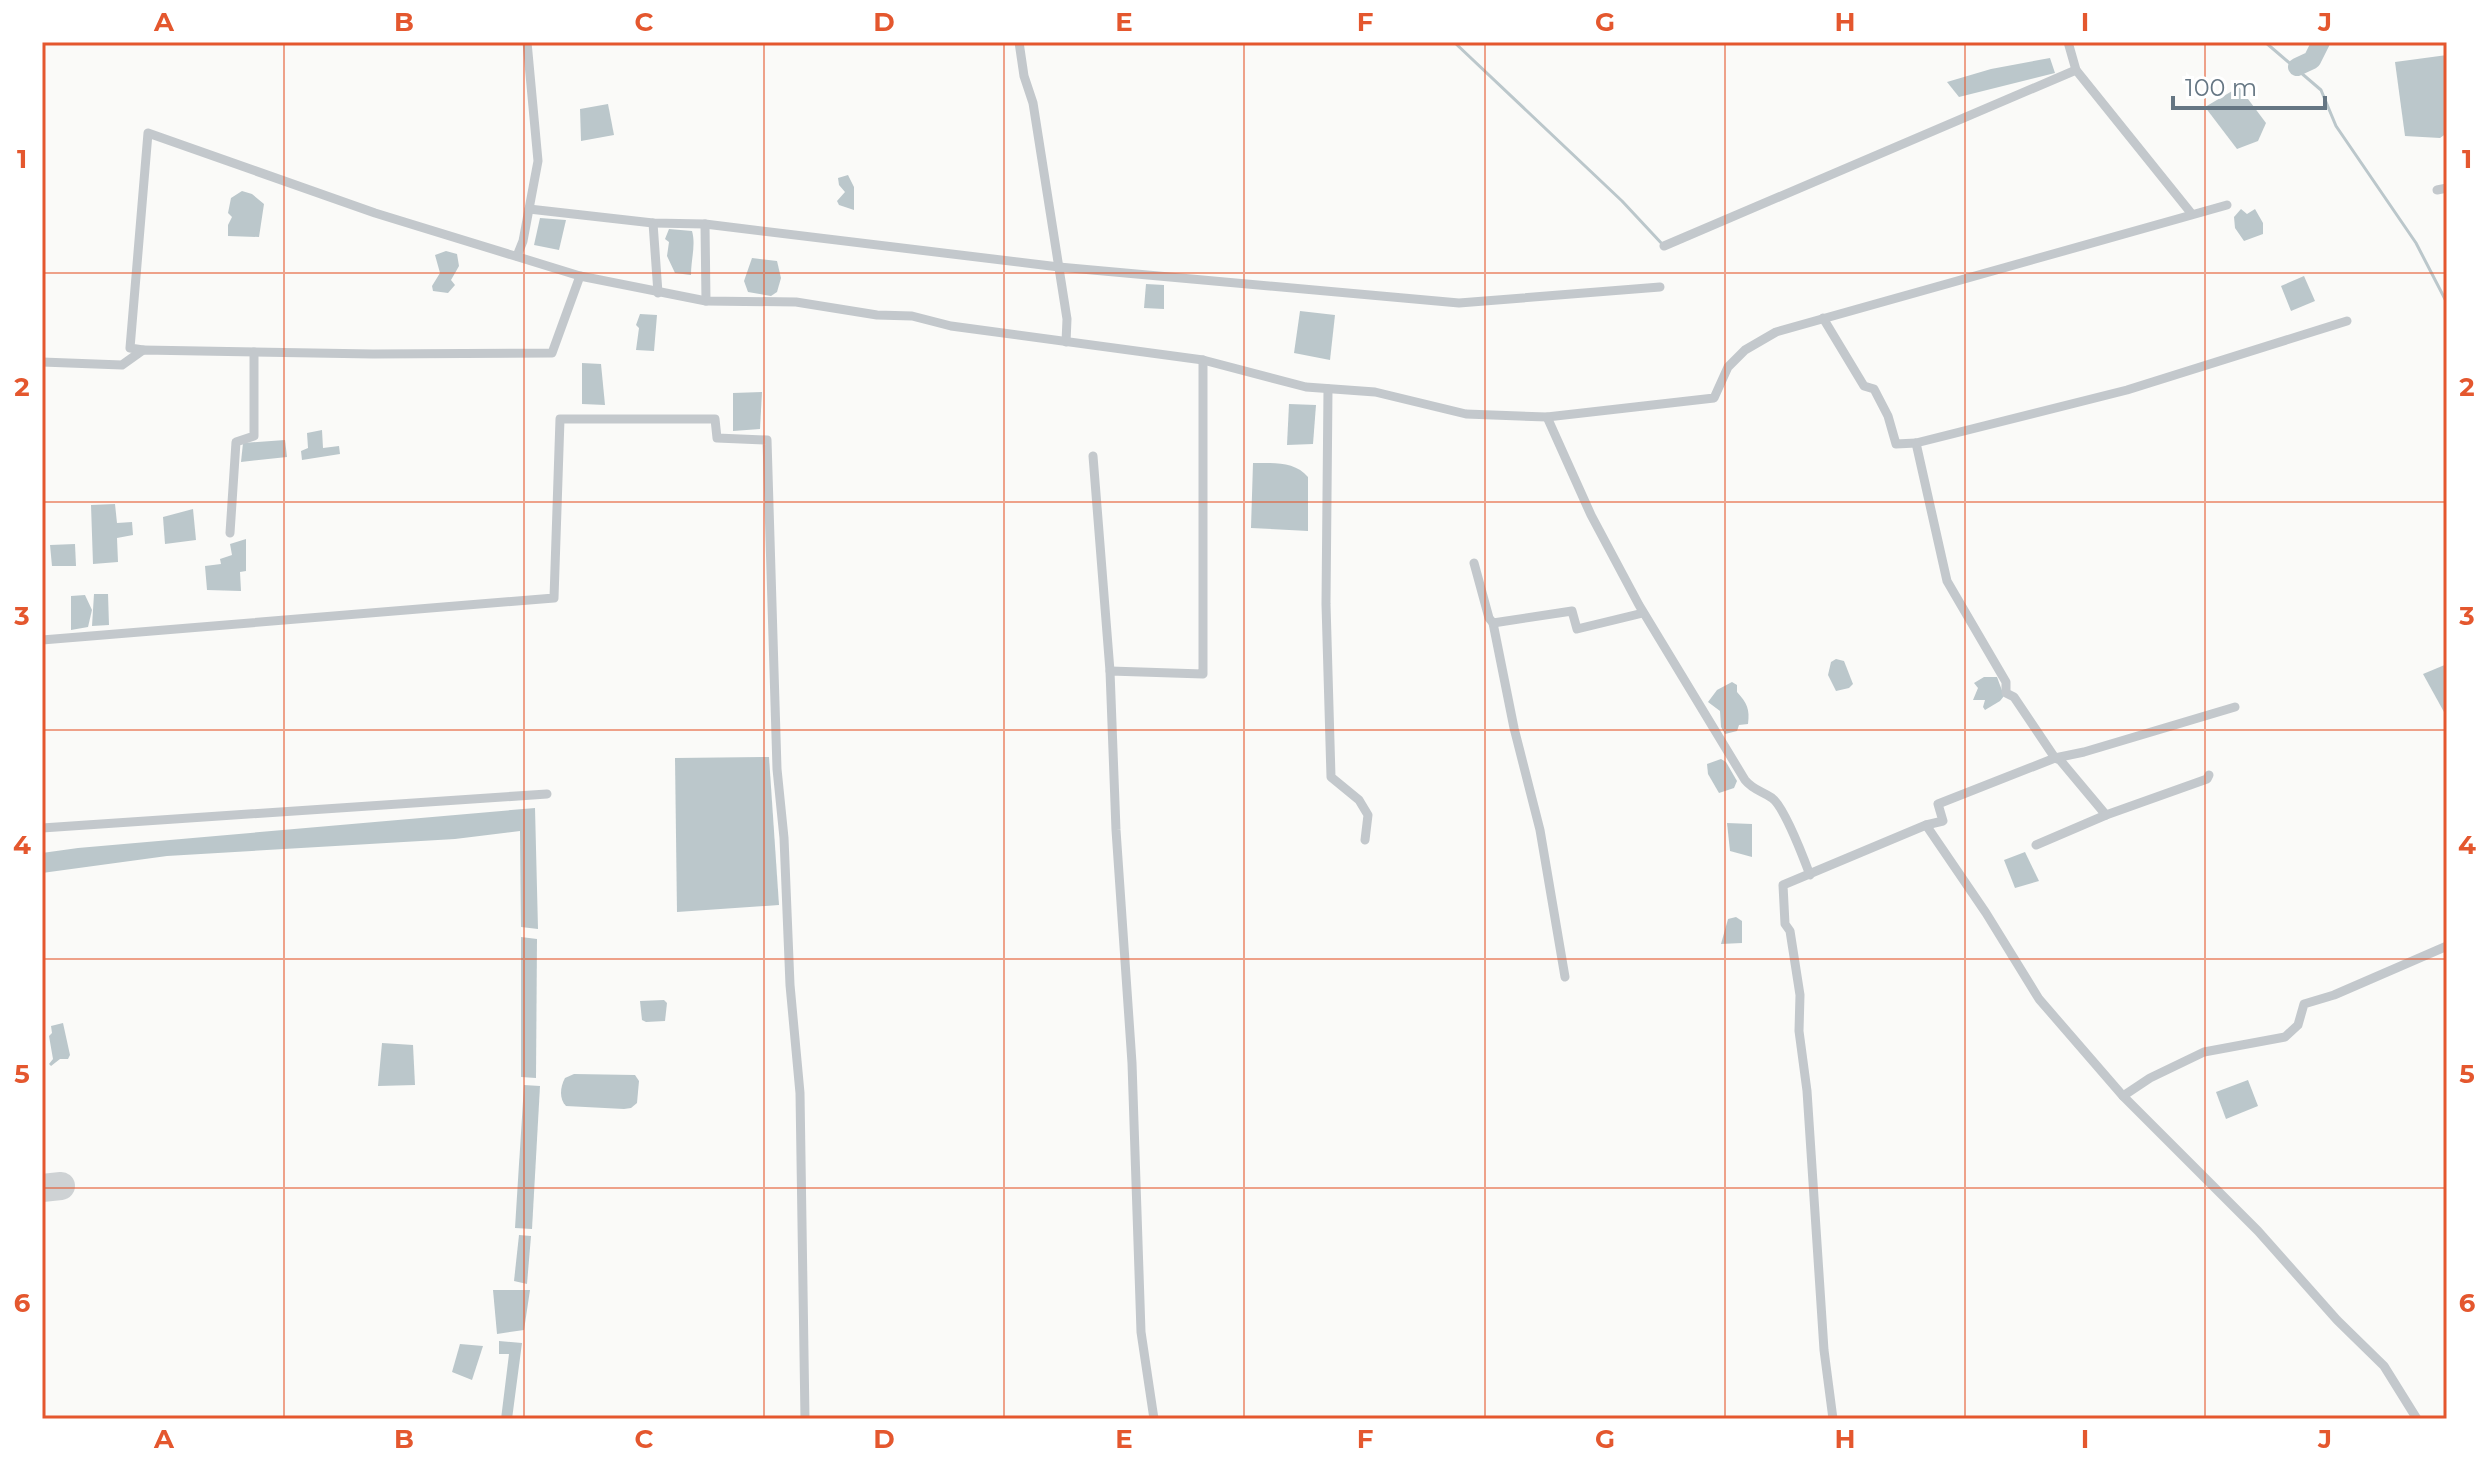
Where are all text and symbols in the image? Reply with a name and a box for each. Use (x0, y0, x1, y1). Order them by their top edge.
text: A (153, 6, 175, 38)
text: B (394, 6, 414, 38)
text: C (635, 6, 654, 38)
text: D (873, 6, 895, 38)
text: E (1115, 6, 1133, 38)
text: F (1357, 6, 1373, 38)
text: G (1595, 6, 1615, 38)
text: H (1834, 6, 1856, 38)
text: I (2081, 6, 2089, 38)
text: J (2317, 6, 2332, 38)
scale bar (2173, 60, 2325, 110)
text: 100 m (2185, 73, 2257, 102)
text: 1 (17, 143, 27, 175)
text: 1 (2462, 143, 2472, 175)
text: 2 (14, 371, 30, 403)
text: 2 (2459, 371, 2475, 403)
text: 3 (13, 600, 30, 632)
text: 3 (2458, 600, 2475, 632)
text: 4 (13, 829, 31, 861)
text: 4 (2458, 829, 2476, 861)
text: 5 (14, 1058, 30, 1090)
text: 5 (2459, 1058, 2475, 1090)
text: 6 (14, 1287, 31, 1319)
text: 6 (2459, 1287, 2476, 1319)
text: A (153, 1423, 175, 1455)
text: B (394, 1423, 414, 1455)
text: C (635, 1423, 654, 1455)
text: D (873, 1423, 895, 1455)
text: E (1115, 1423, 1133, 1455)
text: F (1357, 1423, 1373, 1455)
text: G (1595, 1423, 1615, 1455)
text: H (1834, 1423, 1856, 1455)
text: I (2081, 1423, 2089, 1455)
text: J (2317, 1423, 2332, 1455)

